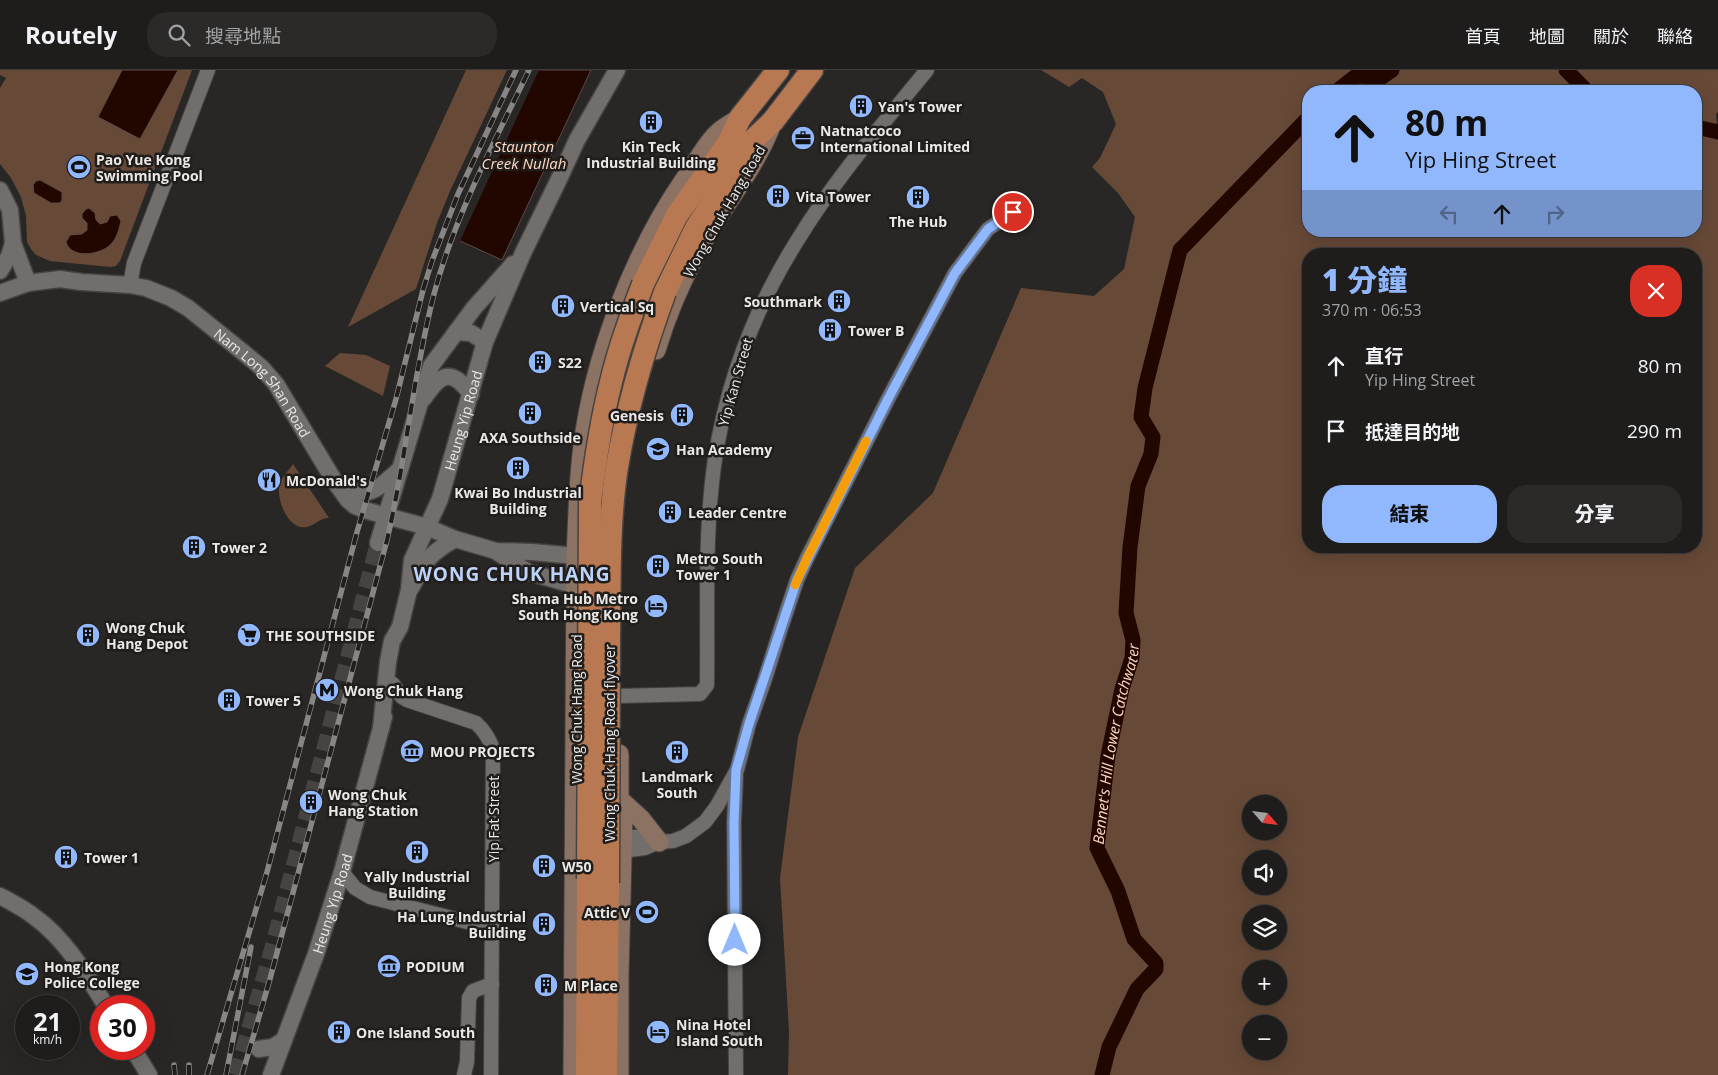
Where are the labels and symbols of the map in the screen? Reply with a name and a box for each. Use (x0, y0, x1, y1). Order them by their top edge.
building icon: Yan's Tower (848, 93, 874, 119)
place label: Yan's Tower (878, 97, 963, 116)
building icon: Kin Teck Industrial Building (638, 109, 664, 135)
place label: Natnatcoco International Limited (820, 121, 970, 156)
office icon: Natnatcoco International Limited (790, 125, 816, 151)
water label: Staunton Creek Nullah (482, 136, 566, 173)
place label: Kin Teck Industrial Building (586, 137, 716, 172)
street label: Wong Chuk Hang Road (678, 142, 770, 280)
place label: Pao Yue Kong Swimming Pool (96, 150, 203, 185)
sports icon: Pao Yue Kong Swimming Pool (66, 154, 92, 180)
building icon: Vita Tower (765, 183, 791, 209)
building icon: The Hub (905, 184, 931, 210)
place label: Vita Tower (796, 187, 872, 206)
pin (992, 191, 1034, 233)
place label: The Hub (889, 212, 947, 231)
building icon: Southmark (826, 288, 852, 314)
place label: Southmark (744, 292, 822, 311)
building icon: Vertical Sq (550, 293, 576, 319)
place label: Vertical Sq (580, 297, 654, 316)
building icon: Tower B (817, 317, 843, 343)
place label: Tower B (848, 321, 904, 340)
street label: Nam Long Shan Road (211, 324, 315, 441)
street label: Yip Kan Street (713, 336, 757, 428)
building icon: S22 (527, 349, 553, 375)
place label: S22 (558, 353, 582, 372)
street label: Heung Yip Road (439, 368, 486, 473)
building icon: AXA Southside (517, 400, 543, 426)
building icon: Genesis (669, 402, 695, 428)
place label: Genesis (610, 406, 664, 425)
place label: AXA Southside (479, 428, 581, 447)
school or university icon: Han Academy (645, 436, 671, 462)
place label: Han Academy (676, 440, 772, 459)
building icon: Kwai Bo Industrial Building (505, 455, 531, 481)
restaurant icon: McDonald's (256, 467, 282, 493)
place label: McDonald's (286, 471, 367, 490)
place label: Kwai Bo Industrial Building (454, 483, 582, 518)
building icon: Leader Centre (657, 499, 683, 525)
place label: Leader Centre (688, 503, 787, 522)
building icon: Tower 2 (181, 534, 207, 560)
place label: Tower 2 (212, 538, 267, 557)
place label: Metro South Tower 1 (676, 549, 763, 584)
building icon: Metro South Tower 1 (645, 553, 671, 579)
district label: WONG CHUK HANG (413, 561, 611, 587)
place label: Shama Hub Metro South Hong Kong (512, 589, 638, 624)
hotel icon: Shama Hub Metro South Hong Kong (643, 593, 669, 619)
place label: Wong Chuk Hang Depot (106, 618, 188, 653)
building icon: Wong Chuk Hang Depot (75, 622, 101, 648)
supermarket icon: THE SOUTHSIDE (236, 622, 262, 648)
place label: THE SOUTHSIDE (266, 626, 375, 645)
street label: Wong Chuk Hang Road (567, 634, 586, 784)
water label: Bennet's Hill Lower Catchwater (1088, 642, 1143, 845)
street label: Wong Chuk Hang Road flyover (600, 644, 619, 842)
metro station icon: Wong Chuk Hang (314, 677, 340, 703)
place label: Wong Chuk Hang (344, 681, 463, 700)
building icon: Tower 5 (216, 687, 242, 713)
place label: Tower 5 (246, 691, 301, 710)
museum icon: MOU PROJECTS (399, 738, 425, 764)
building icon: Landmark South (664, 739, 690, 765)
place label: MOU PROJECTS (430, 742, 535, 761)
place label: Landmark South (641, 767, 713, 802)
street label: Yip Fat Street (484, 776, 503, 862)
place label: Wong Chuk Hang Station (328, 785, 418, 820)
building icon: Wong Chuk Hang Station (298, 789, 324, 815)
north arrow (1242, 795, 1288, 840)
building icon: Yally Industrial Building (404, 839, 430, 865)
building icon: Tower 1 (53, 844, 79, 870)
place label: Tower 1 (84, 848, 139, 867)
street label: Heung Yip Road (307, 851, 356, 956)
building icon: W50 (531, 853, 557, 879)
place label: W50 (562, 857, 592, 876)
place label: Yally Industrial Building (364, 867, 470, 902)
sports icon: Attic V (634, 899, 660, 925)
place label: Attic V (584, 903, 631, 922)
place label: Ha Lung Industrial Building (397, 907, 526, 942)
building icon: Ha Lung Industrial Building (531, 911, 557, 937)
position arrow (708, 913, 760, 965)
museum icon: PODIUM (376, 953, 402, 979)
place label: Hong Kong Police College (44, 957, 140, 992)
place label: PODIUM (406, 957, 465, 976)
school or university icon: Hong Kong Police College (14, 961, 40, 987)
building icon: M Place (533, 972, 559, 998)
place label: M Place (564, 976, 618, 995)
speed limit sign: 30 (90, 995, 155, 1060)
place label: Nina Hotel Island South (676, 1015, 763, 1050)
building icon: One Island South (326, 1019, 352, 1045)
hotel icon: Nina Hotel Island South (645, 1019, 671, 1045)
place label: One Island South (356, 1023, 475, 1042)

